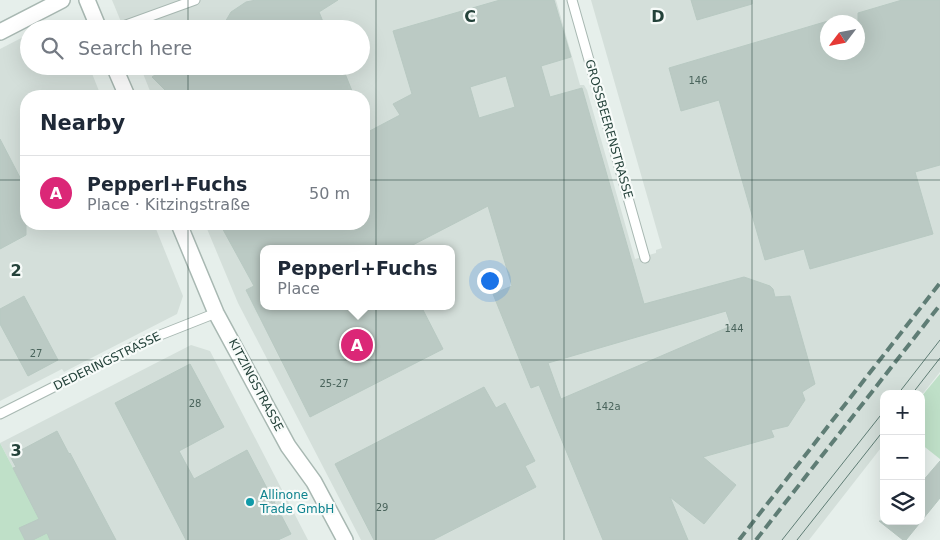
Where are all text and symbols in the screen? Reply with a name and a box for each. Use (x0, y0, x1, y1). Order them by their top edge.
text: C (464, 7, 476, 26)
text: D (651, 7, 665, 26)
north arrow (820, 15, 865, 60)
search box (20, 20, 370, 75)
icon: search (38, 34, 66, 62)
text: Search here (78, 37, 192, 59)
street label: GROSSBEERENSTRASSE (582, 58, 636, 200)
house number: 146 (688, 75, 708, 86)
text: Nearby (40, 111, 125, 135)
text: Pepperl+Fuchs (87, 173, 247, 195)
text: A (50, 184, 62, 203)
text: 50 m (309, 184, 350, 203)
text: Place · Kitzingstraße (87, 195, 250, 214)
popup (260, 245, 455, 310)
text: Pepperl+Fuchs (277, 257, 438, 279)
text: 2 (10, 261, 22, 280)
your location (477, 268, 503, 294)
text: Place (277, 279, 320, 298)
house number: 144 (724, 323, 744, 334)
pin: A (341, 326, 373, 364)
street label: DEDERINGSTRASSE (51, 329, 163, 393)
street label: KITZINGSTRASSE (226, 336, 286, 434)
house number: 27 (30, 348, 42, 359)
house number: 25-27 (319, 378, 349, 389)
map controls (880, 390, 925, 525)
button: + (880, 390, 925, 435)
house number: 28 (189, 398, 201, 409)
house number: 142a (595, 401, 621, 412)
button: − (880, 435, 925, 480)
text: 3 (10, 441, 22, 460)
button: layers (880, 480, 925, 525)
place label: Allinone Trade GmbH (259, 488, 334, 516)
marker: Allinone Trade GmbH (244, 496, 256, 508)
house number: 29 (376, 502, 388, 513)

